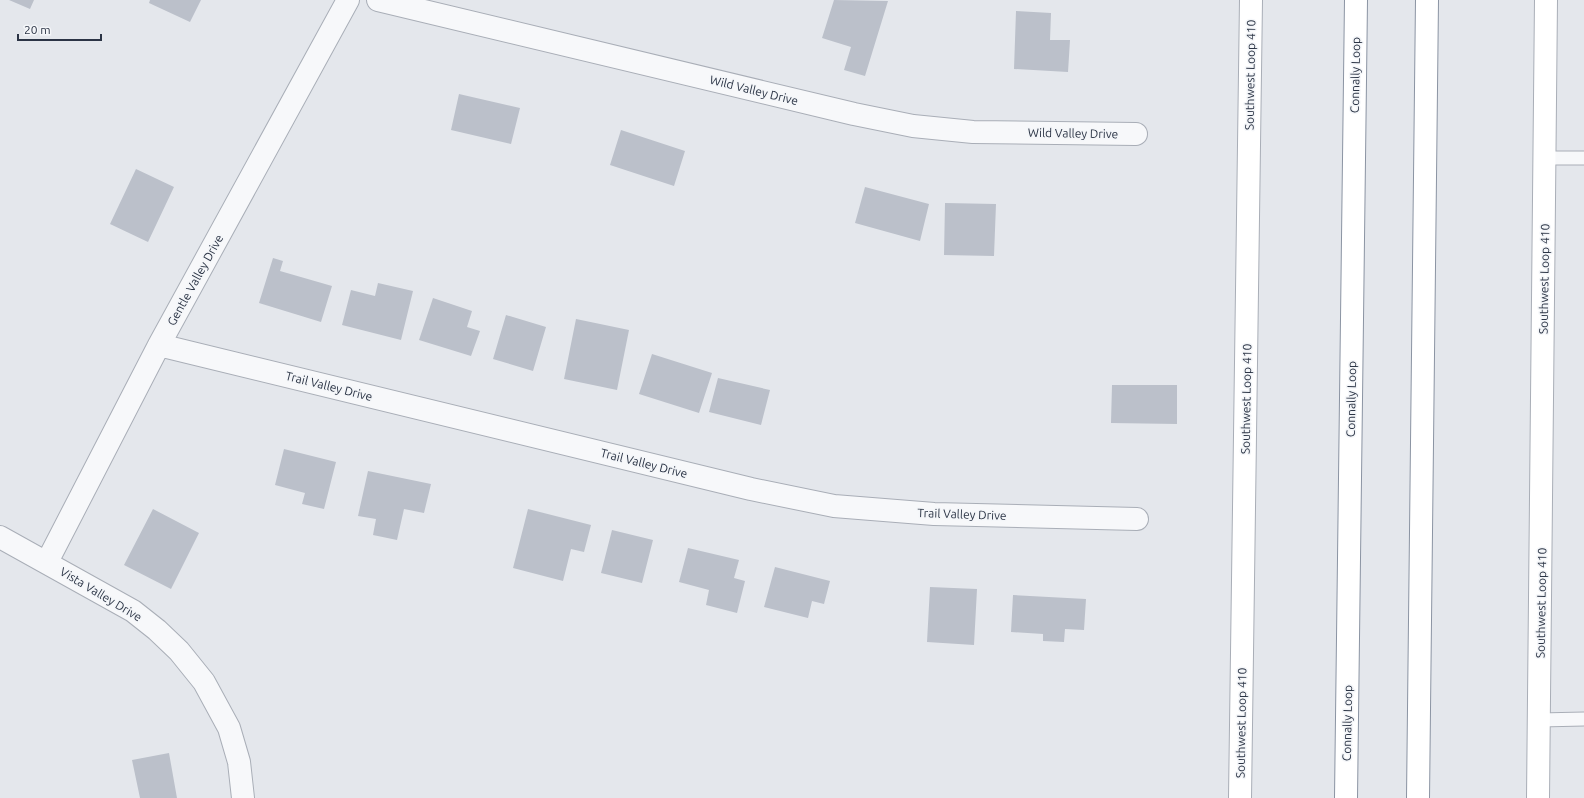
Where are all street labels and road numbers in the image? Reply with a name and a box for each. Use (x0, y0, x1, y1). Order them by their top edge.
street label: Southwest Loop 410 (1243, 19, 1257, 130)
street label: Connally Loop (1348, 37, 1362, 113)
street label: Wild Valley Drive (708, 73, 800, 107)
street label: Wild Valley Drive (1028, 126, 1118, 140)
street label: Southwest Loop 410 (1537, 223, 1551, 334)
street label: Gentle Valley Drive (165, 232, 225, 328)
street label: Southwest Loop 410 (1239, 343, 1253, 454)
street label: Connally Loop (1344, 361, 1358, 437)
street label: Trail Valley Drive (284, 369, 374, 403)
street label: Trail Valley Drive (599, 446, 689, 480)
street label: Trail Valley Drive (917, 506, 1007, 522)
street label: Southwest Loop 410 (1534, 547, 1548, 658)
street label: Vista Valley Drive (58, 564, 144, 624)
street label: Southwest Loop 410 (1234, 667, 1248, 778)
street label: Connally Loop (1340, 685, 1354, 761)

